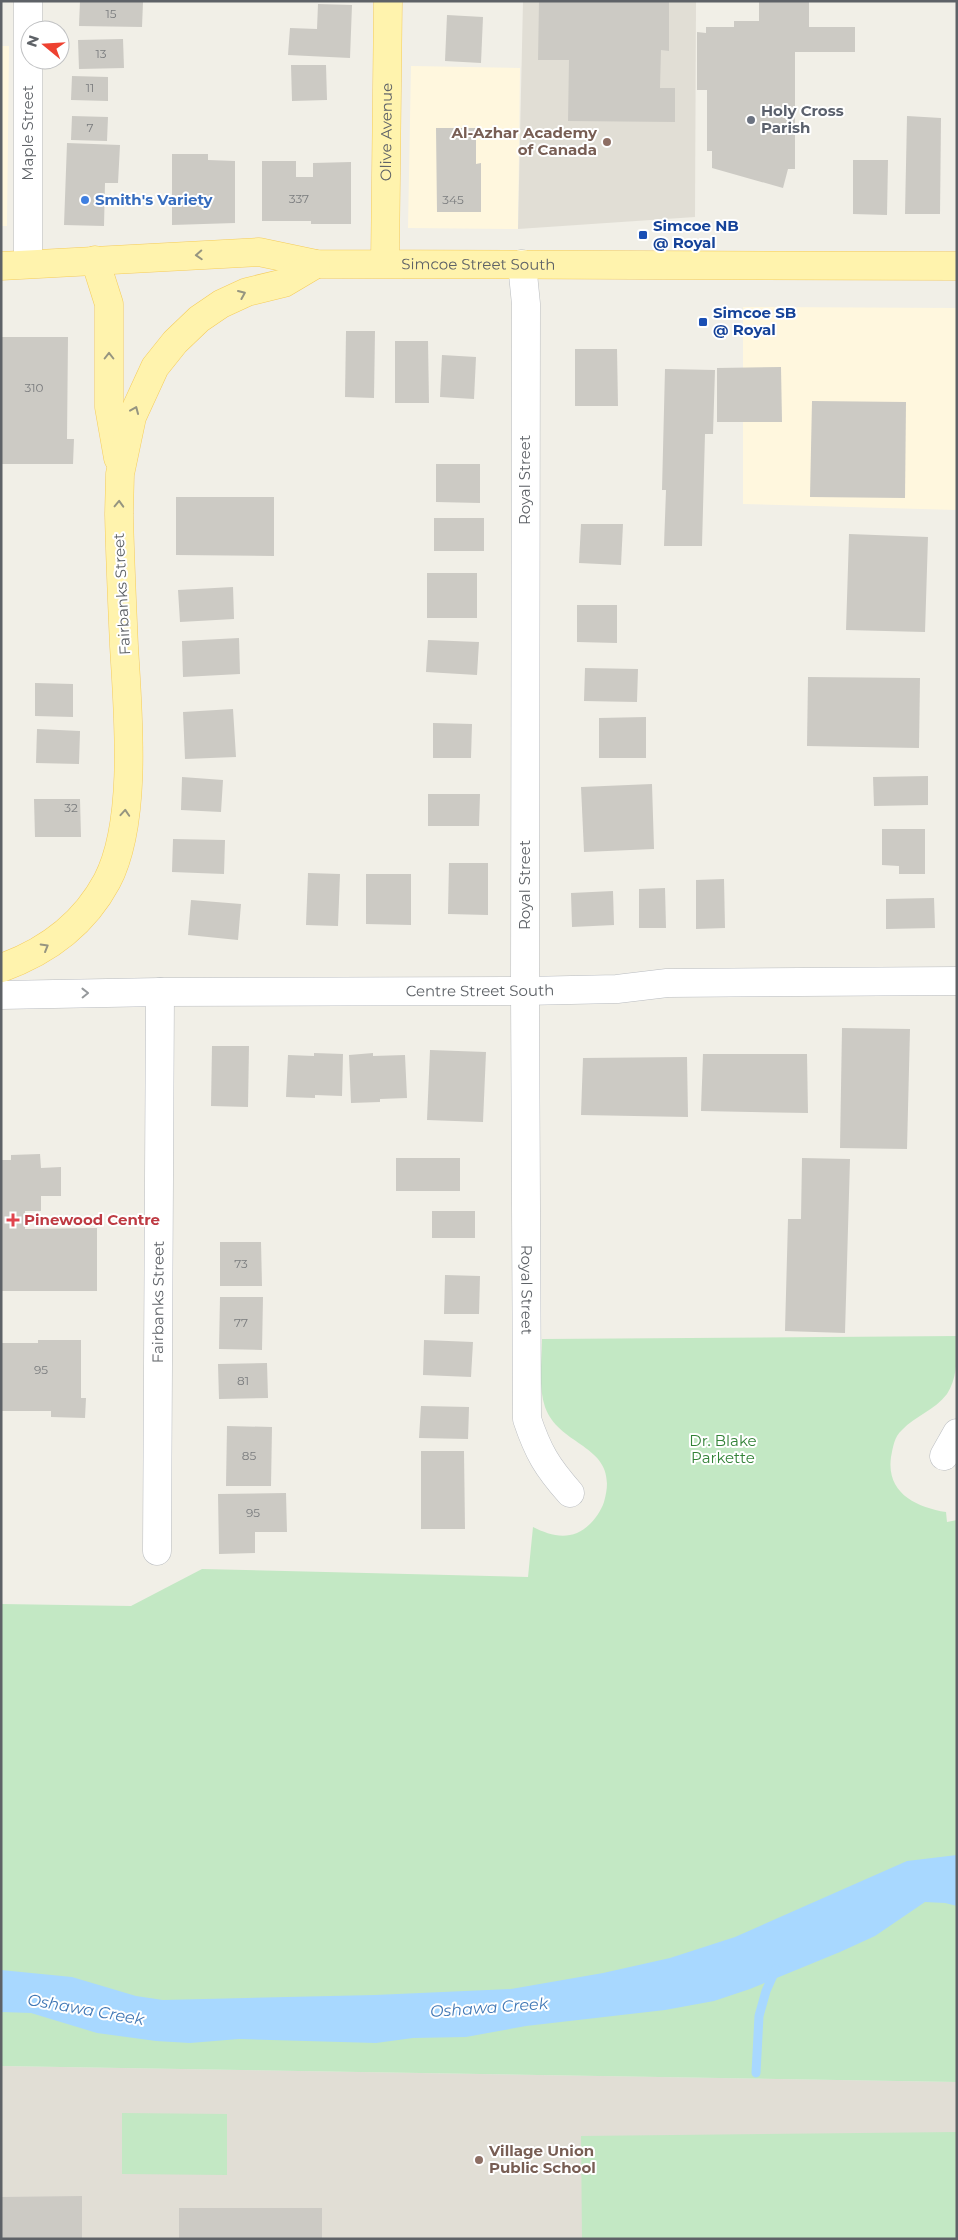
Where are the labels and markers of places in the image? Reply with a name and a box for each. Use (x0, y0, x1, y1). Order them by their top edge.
place label: Holy Cross Parish (761, 101, 844, 137)
marker: Holy Cross Parish (745, 114, 757, 126)
place label: Al-Azhar Academy of Canada (451, 123, 598, 159)
marker: Al-Azhar Academy of Canada (601, 136, 613, 148)
place label: Smith's Variety (95, 190, 214, 209)
marker: Smith's Variety (79, 194, 91, 206)
place label: Simcoe NB @ Royal (653, 216, 739, 252)
marker: Simcoe NB @ Royal (637, 229, 649, 241)
place label: Simcoe SB @ Royal (713, 303, 796, 339)
marker: Simcoe SB @ Royal (697, 316, 709, 328)
place label: Pinewood Centre (24, 1210, 160, 1229)
marker: Pinewood Centre (6, 1213, 20, 1227)
place label: Village Union Public School (488, 2141, 596, 2177)
marker: Village Union Public School (473, 2154, 485, 2166)

